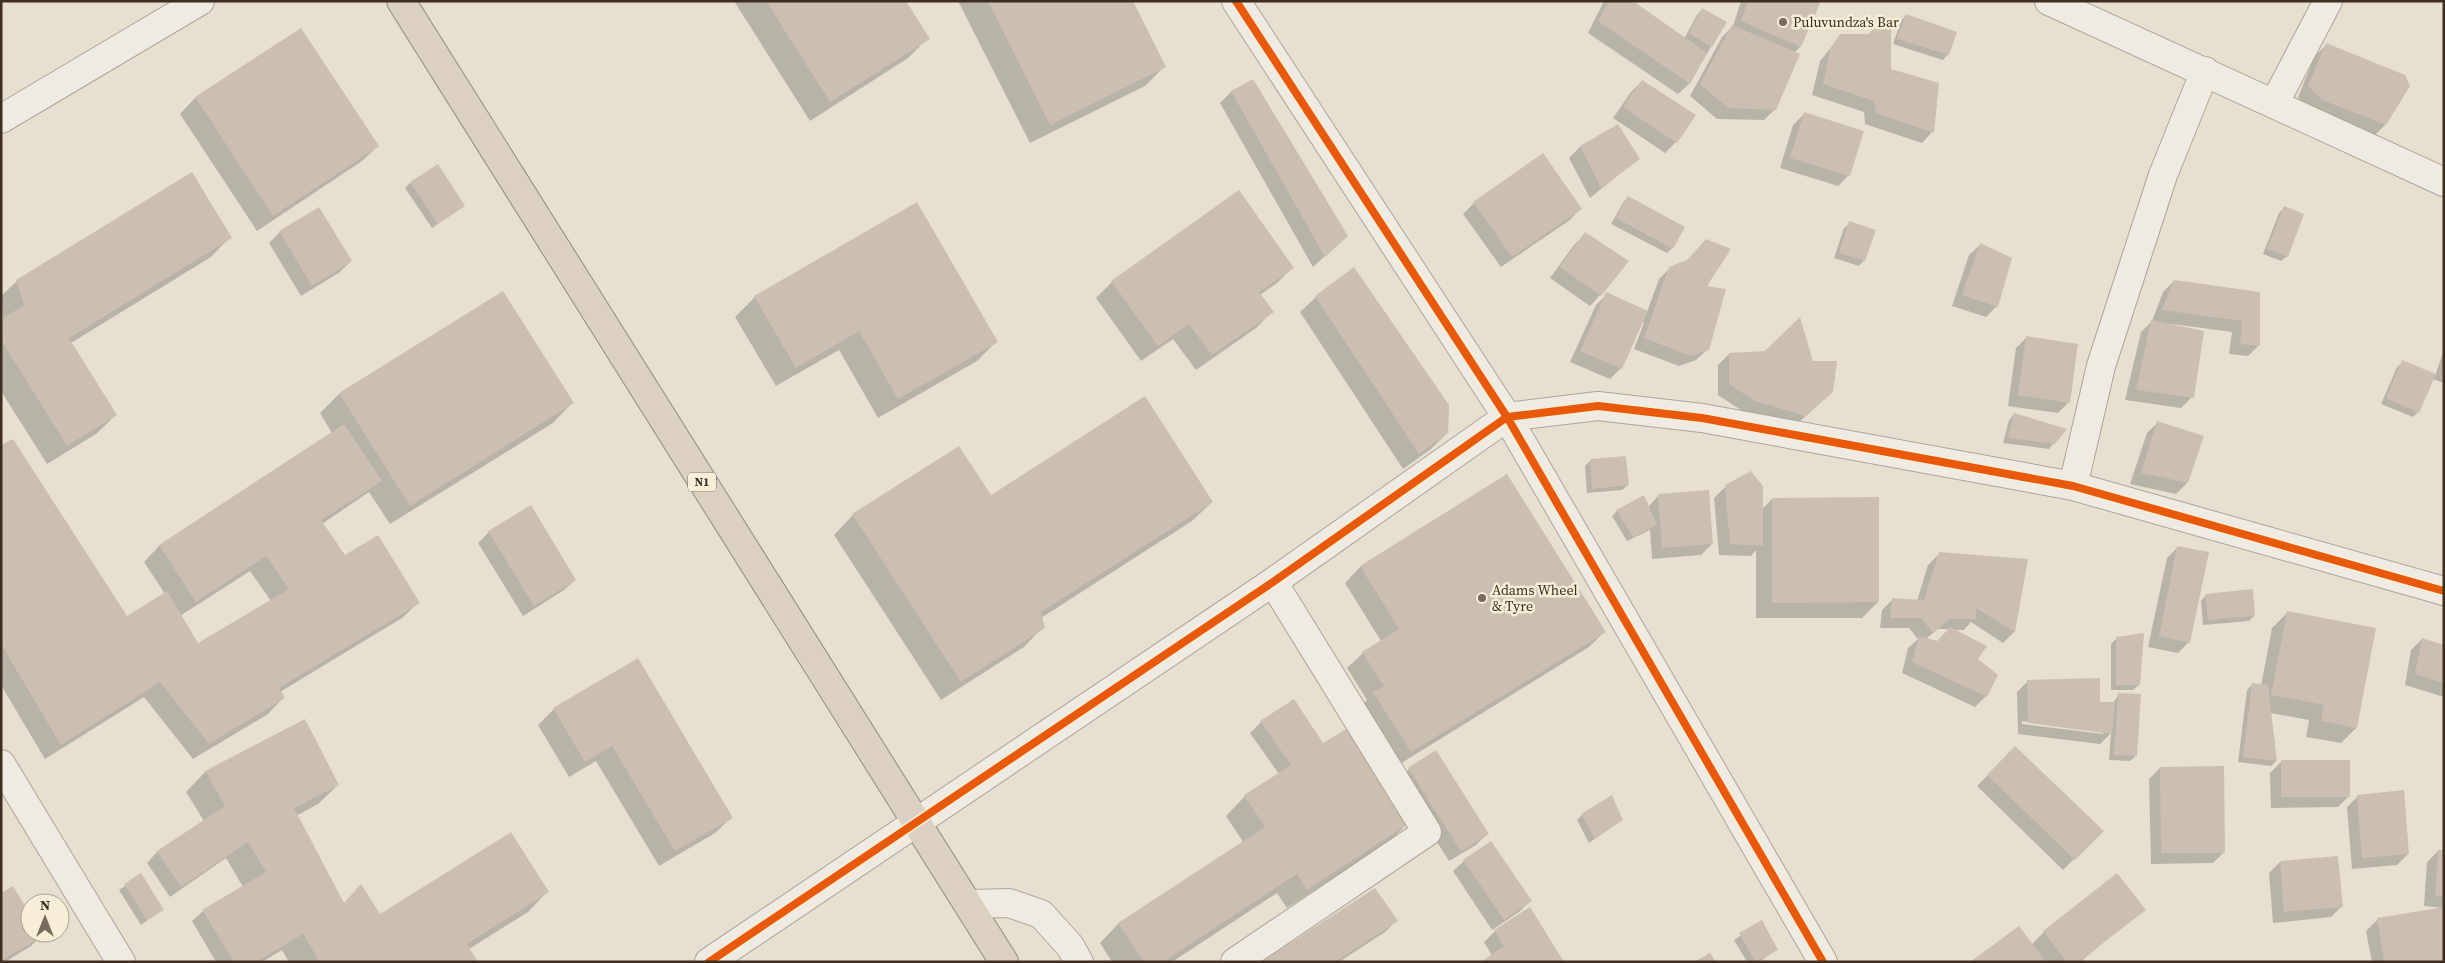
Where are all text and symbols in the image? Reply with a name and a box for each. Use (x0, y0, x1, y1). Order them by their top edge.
place label: Puluvundza's Bar (1793, 12, 1899, 32)
marker: Puluvundza's Bar (1777, 16, 1789, 28)
road number: N1 (688, 472, 716, 492)
place label: Adams Wheel & Tyre (1492, 580, 1578, 616)
marker: Adams Wheel & Tyre (1476, 592, 1488, 604)
north arrow (20, 893, 70, 943)
text: N (40, 895, 50, 915)

